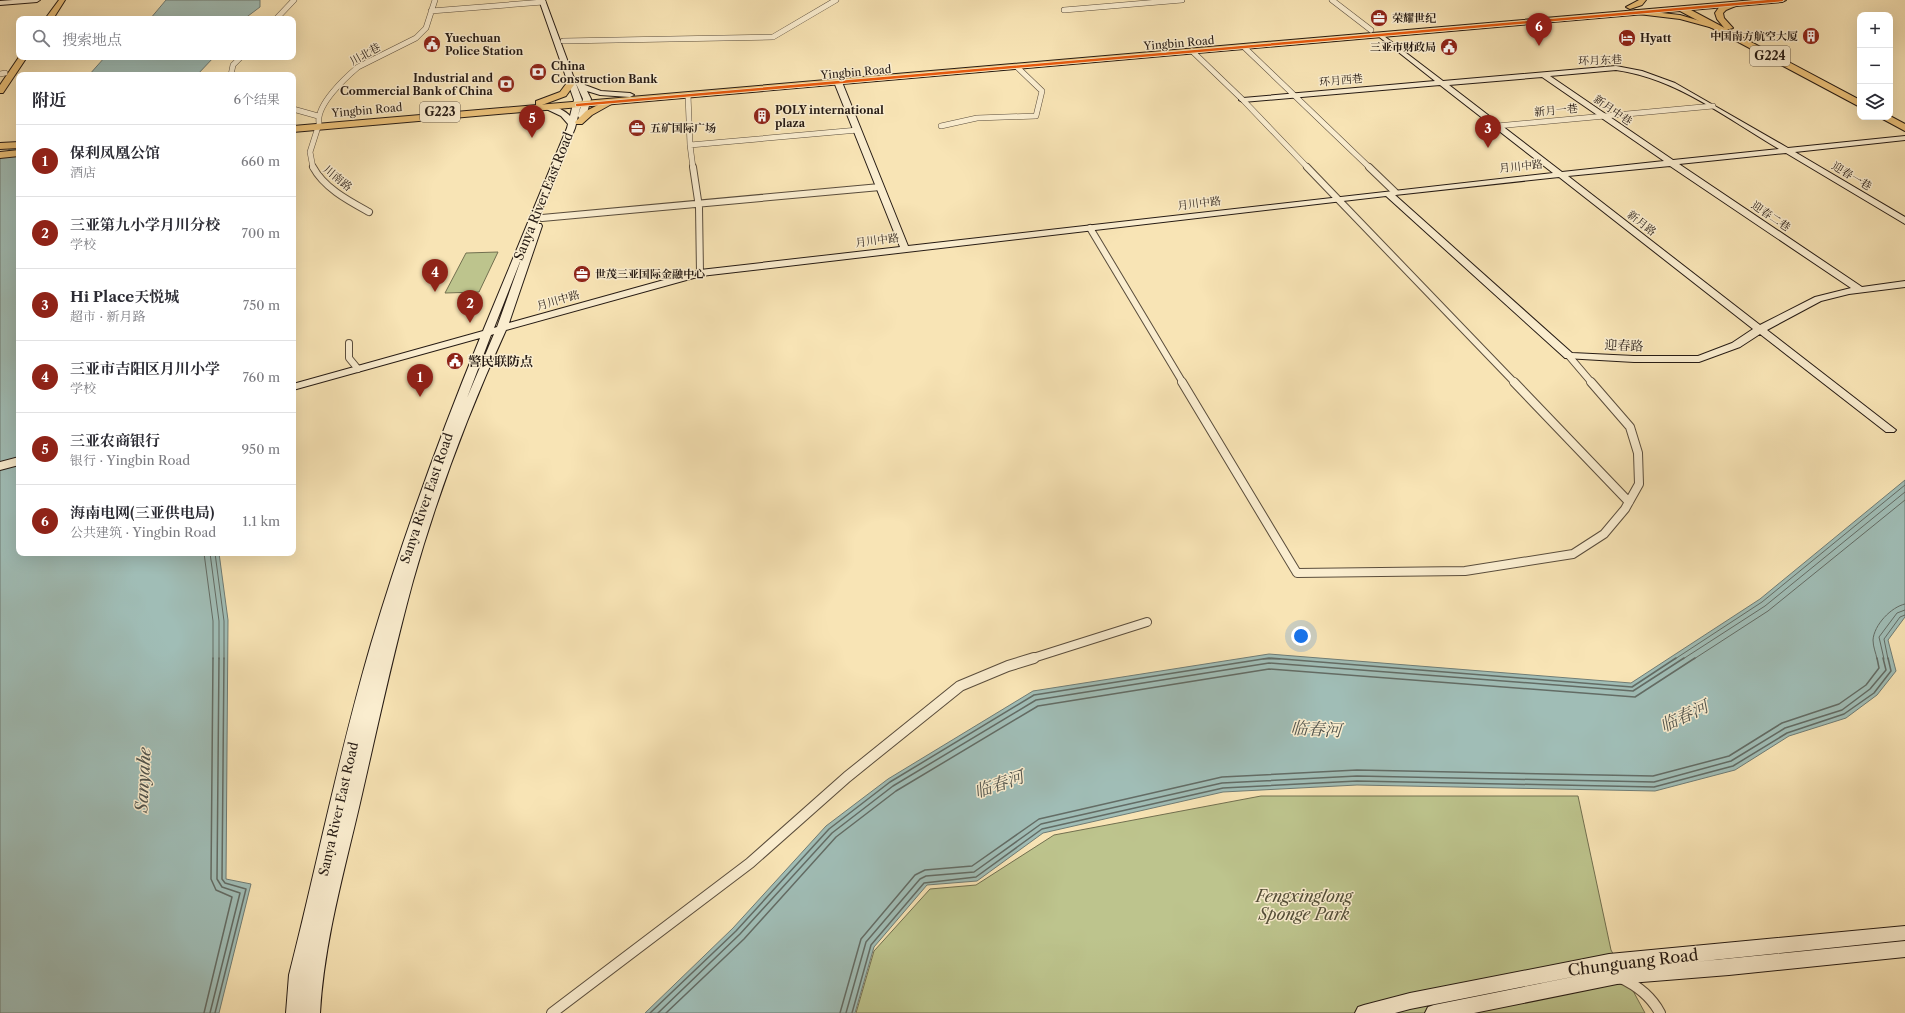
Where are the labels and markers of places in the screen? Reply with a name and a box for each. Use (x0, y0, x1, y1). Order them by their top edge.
office icon: 荣耀世纪 (1369, 8, 1389, 28)
place label: 荣耀世纪 (1392, 11, 1436, 25)
pin: 6 (1526, 13, 1552, 46)
building icon: 中国南方航空大厦 (1801, 26, 1821, 46)
hotel icon: Hyatt (1617, 28, 1637, 48)
place label: 中国南方航空大厦 (1710, 29, 1798, 43)
place label: Yuechuan Police Station (444, 31, 524, 58)
place label: Hyatt (1640, 31, 1672, 45)
public building icon: Yuechuan Police Station (422, 34, 442, 54)
public building icon: 三亚市财政局 (1439, 37, 1459, 57)
place label: 三亚市财政局 (1370, 40, 1436, 54)
place label: China Construction Bank (551, 59, 658, 86)
bank icon: China Construction Bank (528, 62, 548, 82)
place label: Industrial and Commercial Bank of China (340, 71, 494, 98)
bank icon: Industrial and Commercial Bank of China (496, 74, 516, 94)
place label: POLY international plaza (775, 103, 884, 130)
pin: 5 (519, 105, 545, 138)
building icon: POLY international plaza (752, 106, 772, 126)
pin: 3 (1475, 115, 1501, 148)
office icon: 五矿国际广场 (627, 118, 647, 138)
place label: 五矿国际广场 (650, 121, 716, 135)
pin: 4 (422, 259, 448, 292)
office icon: 世茂三亚国际金融中心 (572, 264, 592, 284)
place label: 世茂三亚国际金融中心 (595, 267, 705, 281)
pin: 2 (457, 290, 483, 323)
public building icon: 警民联防点 (445, 351, 465, 371)
place label: 警民联防点 (468, 353, 533, 369)
pin: 1 (407, 364, 433, 397)

